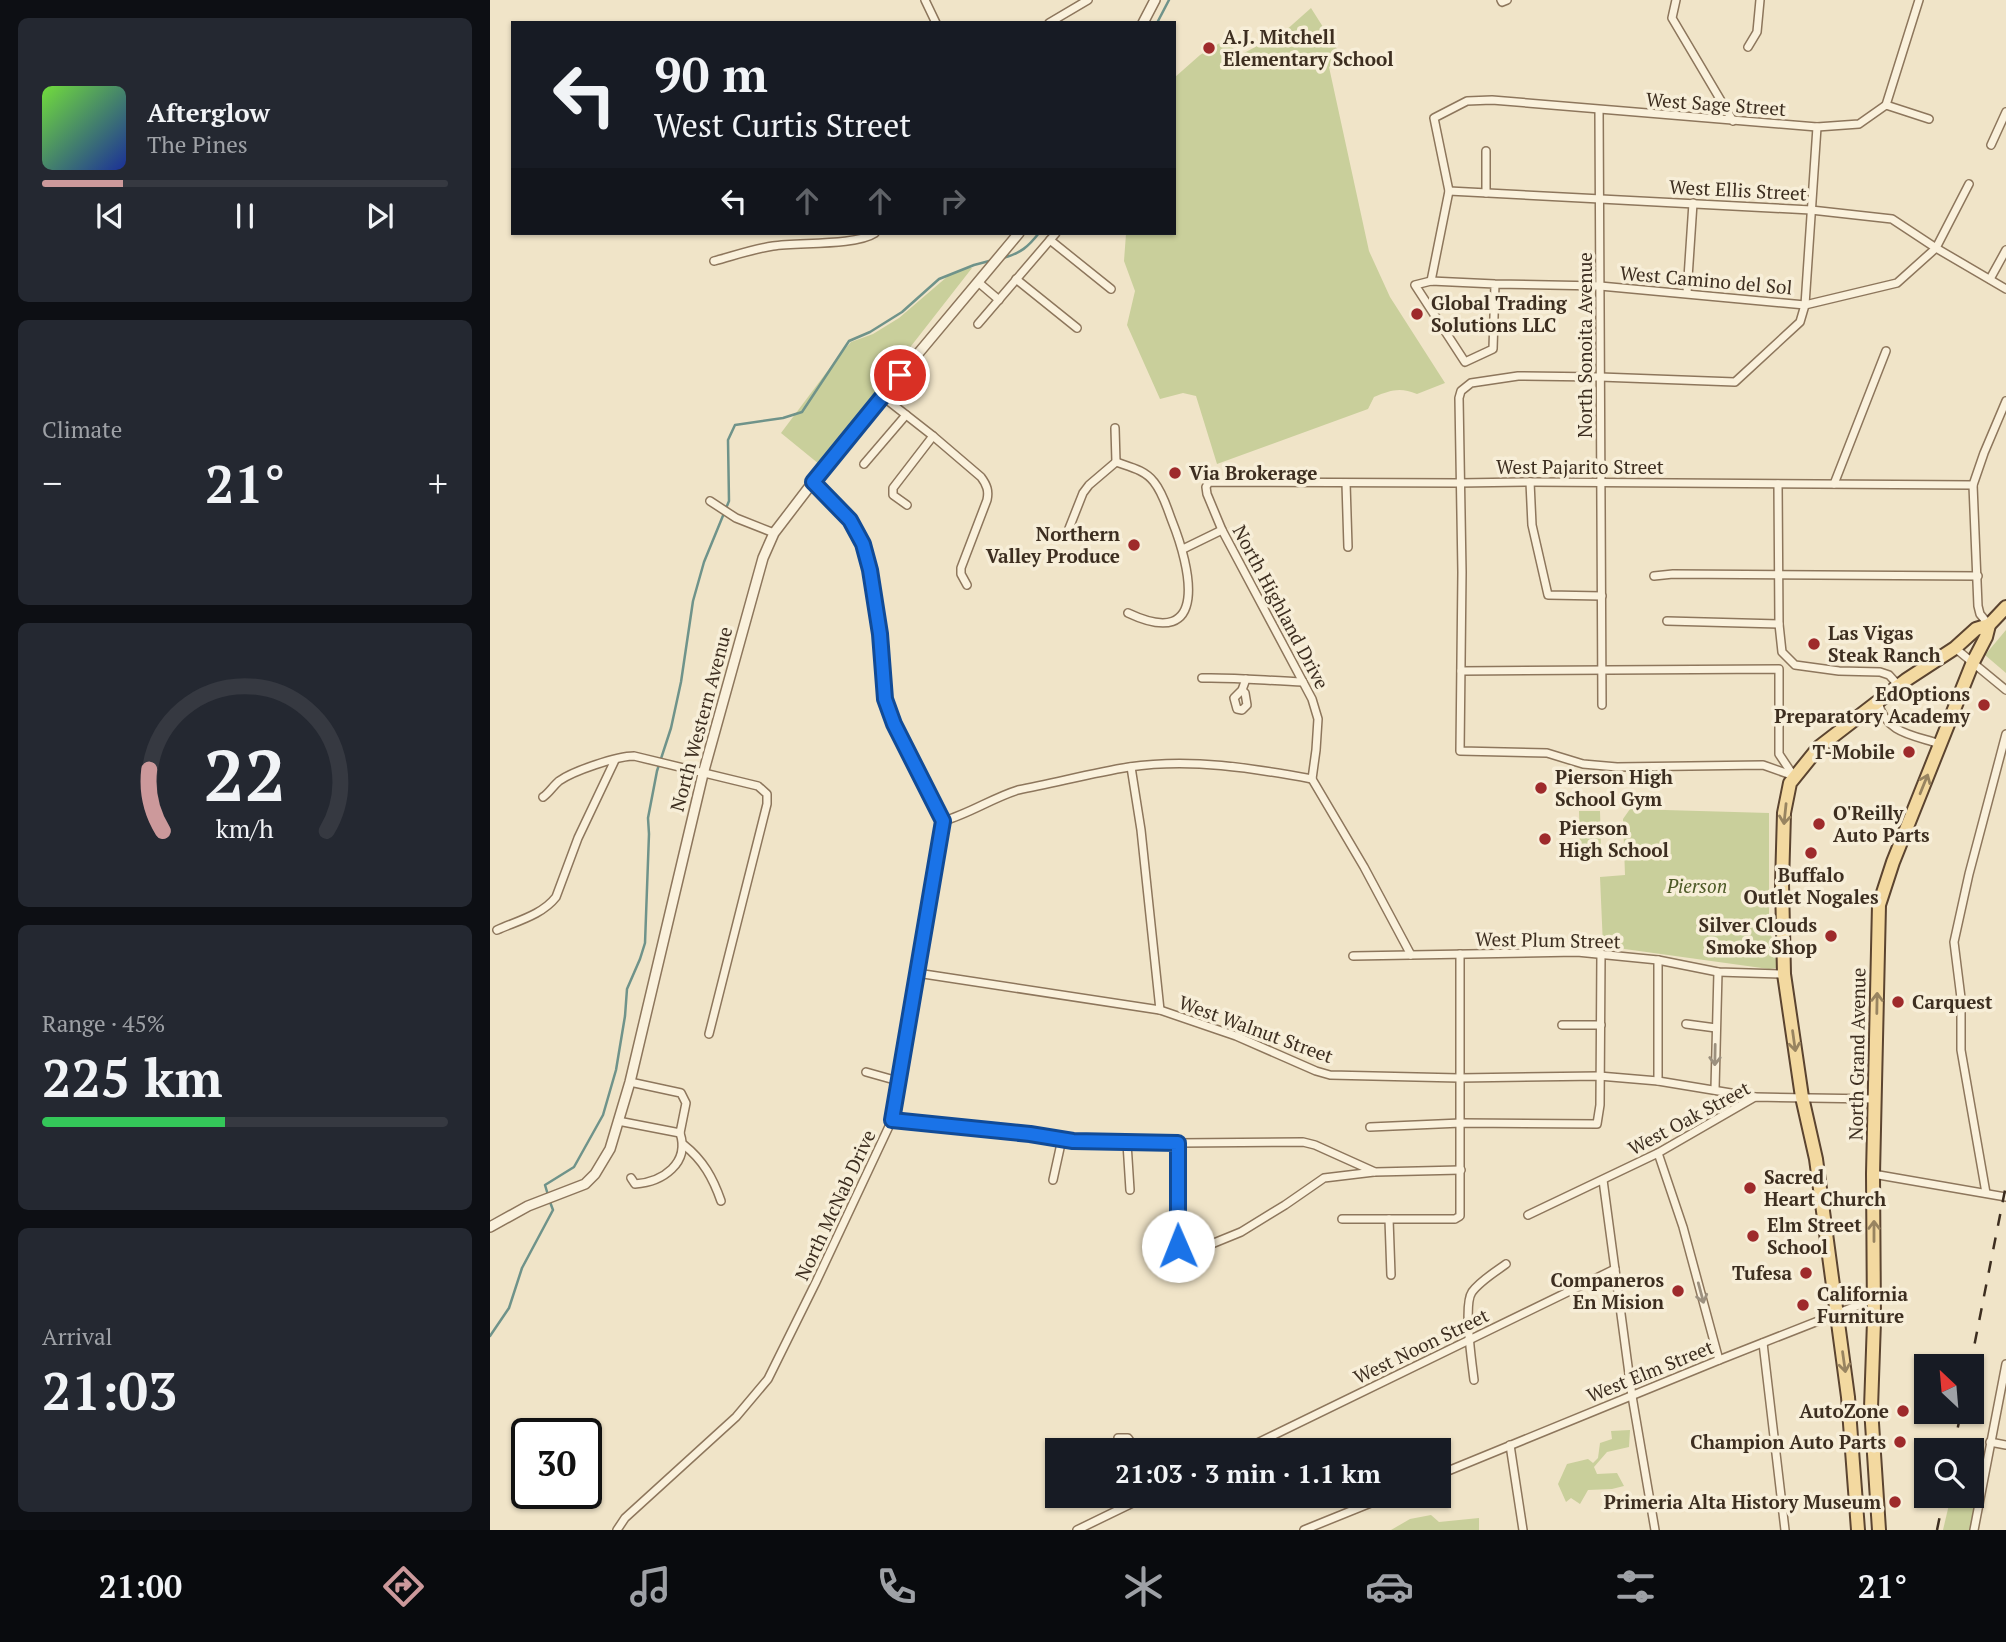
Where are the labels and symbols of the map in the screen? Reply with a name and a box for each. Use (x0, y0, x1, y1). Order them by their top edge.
place label: A.J. Mitchell Elementary School (1223, 24, 1394, 71)
marker: A.J. Mitchell Elementary School (1201, 40, 1217, 56)
street label: West Sage Street (1645, 86, 1787, 121)
street label: West Ellis Street (1669, 173, 1807, 206)
street label: North Sonoita Avenue (1572, 252, 1597, 438)
street label: West Camino del Sol (1619, 260, 1793, 300)
place label: Global Trading Solutions LLC (1431, 290, 1568, 337)
marker: Global Trading Solutions LLC (1409, 306, 1425, 322)
pin (870, 345, 930, 405)
street label: West Pajarito Street (1496, 454, 1664, 479)
place label: Via Brokerage (1189, 460, 1317, 485)
marker: Via Brokerage (1167, 465, 1183, 481)
street label: North Highland Drive (1228, 520, 1335, 693)
place label: Northern Valley Produce (986, 521, 1121, 568)
marker: Northern Valley Produce (1126, 537, 1142, 553)
place label: Las Vigas Steak Ranch (1828, 620, 1941, 667)
street label: North Western Avenue (664, 624, 737, 814)
marker: Las Vigas Steak Ranch (1806, 636, 1822, 652)
place label: EdOptions Preparatory Academy (1774, 681, 1971, 728)
marker: EdOptions Preparatory Academy (1976, 697, 1992, 713)
place label: T-Mobile (1813, 739, 1895, 764)
marker: T-Mobile (1901, 744, 1917, 760)
place label: Pierson High School Gym (1555, 764, 1673, 811)
one-way arrow (1918, 774, 1931, 796)
marker: Pierson High School Gym (1533, 780, 1549, 796)
place label: O'Reilly Auto Parts (1833, 800, 1930, 847)
one-way arrow (1778, 802, 1791, 825)
place label: Pierson High School (1559, 815, 1669, 862)
marker: O'Reilly Auto Parts (1811, 816, 1827, 832)
marker: Pierson High School (1537, 831, 1553, 847)
marker: Buffalo Outlet Nogales (1803, 845, 1819, 861)
place label: Buffalo Outlet Nogales (1743, 862, 1879, 909)
park label: Pierson (1666, 873, 1727, 898)
place label: Silver Clouds Smoke Shop (1699, 912, 1817, 959)
street label: West Plum Street (1475, 926, 1621, 953)
marker: Silver Clouds Smoke Shop (1823, 928, 1839, 944)
street label: North Grand Avenue (1842, 967, 1871, 1141)
street label: West Walnut Street (1176, 989, 1337, 1068)
place label: Carquest (1912, 989, 1993, 1014)
one-way arrow (1870, 992, 1884, 1015)
marker: Carquest (1890, 994, 1906, 1010)
one-way arrow (1787, 1029, 1800, 1052)
one-way arrow (1709, 1043, 1722, 1066)
street label: West Oak Street (1623, 1075, 1754, 1160)
street label: North McNab Drive (789, 1125, 880, 1284)
place label: Sacred Heart Church (1764, 1164, 1886, 1211)
marker: Sacred Heart Church (1742, 1180, 1758, 1196)
position arrow (1141, 1209, 1215, 1283)
place label: Elm Street School (1767, 1212, 1862, 1259)
one-way arrow (1867, 1220, 1881, 1243)
marker: Elm Street School (1745, 1228, 1761, 1244)
place label: Tufesa (1732, 1260, 1792, 1285)
marker: Tufesa (1798, 1265, 1814, 1281)
place label: Companeros En Mision (1551, 1267, 1665, 1314)
place label: California Furniture (1817, 1281, 1908, 1328)
one-way arrow (1695, 1282, 1708, 1304)
marker: Companeros En Mision (1670, 1283, 1686, 1299)
marker: California Furniture (1795, 1297, 1811, 1313)
street label: West Noon Street (1349, 1302, 1493, 1389)
street label: West Elm Street (1583, 1334, 1717, 1407)
one-way arrow (1837, 1350, 1850, 1373)
north arrow (1914, 1354, 1984, 1424)
place label: AutoZone (1799, 1398, 1889, 1423)
marker: AutoZone (1895, 1403, 1911, 1419)
speed limit sign: 30 (511, 1418, 602, 1509)
place label: Champion Auto Parts (1690, 1429, 1886, 1454)
marker: Champion Auto Parts (1892, 1434, 1908, 1450)
place label: Primeria Alta History Museum (1604, 1489, 1881, 1514)
marker: Primeria Alta History Museum (1887, 1494, 1903, 1510)

